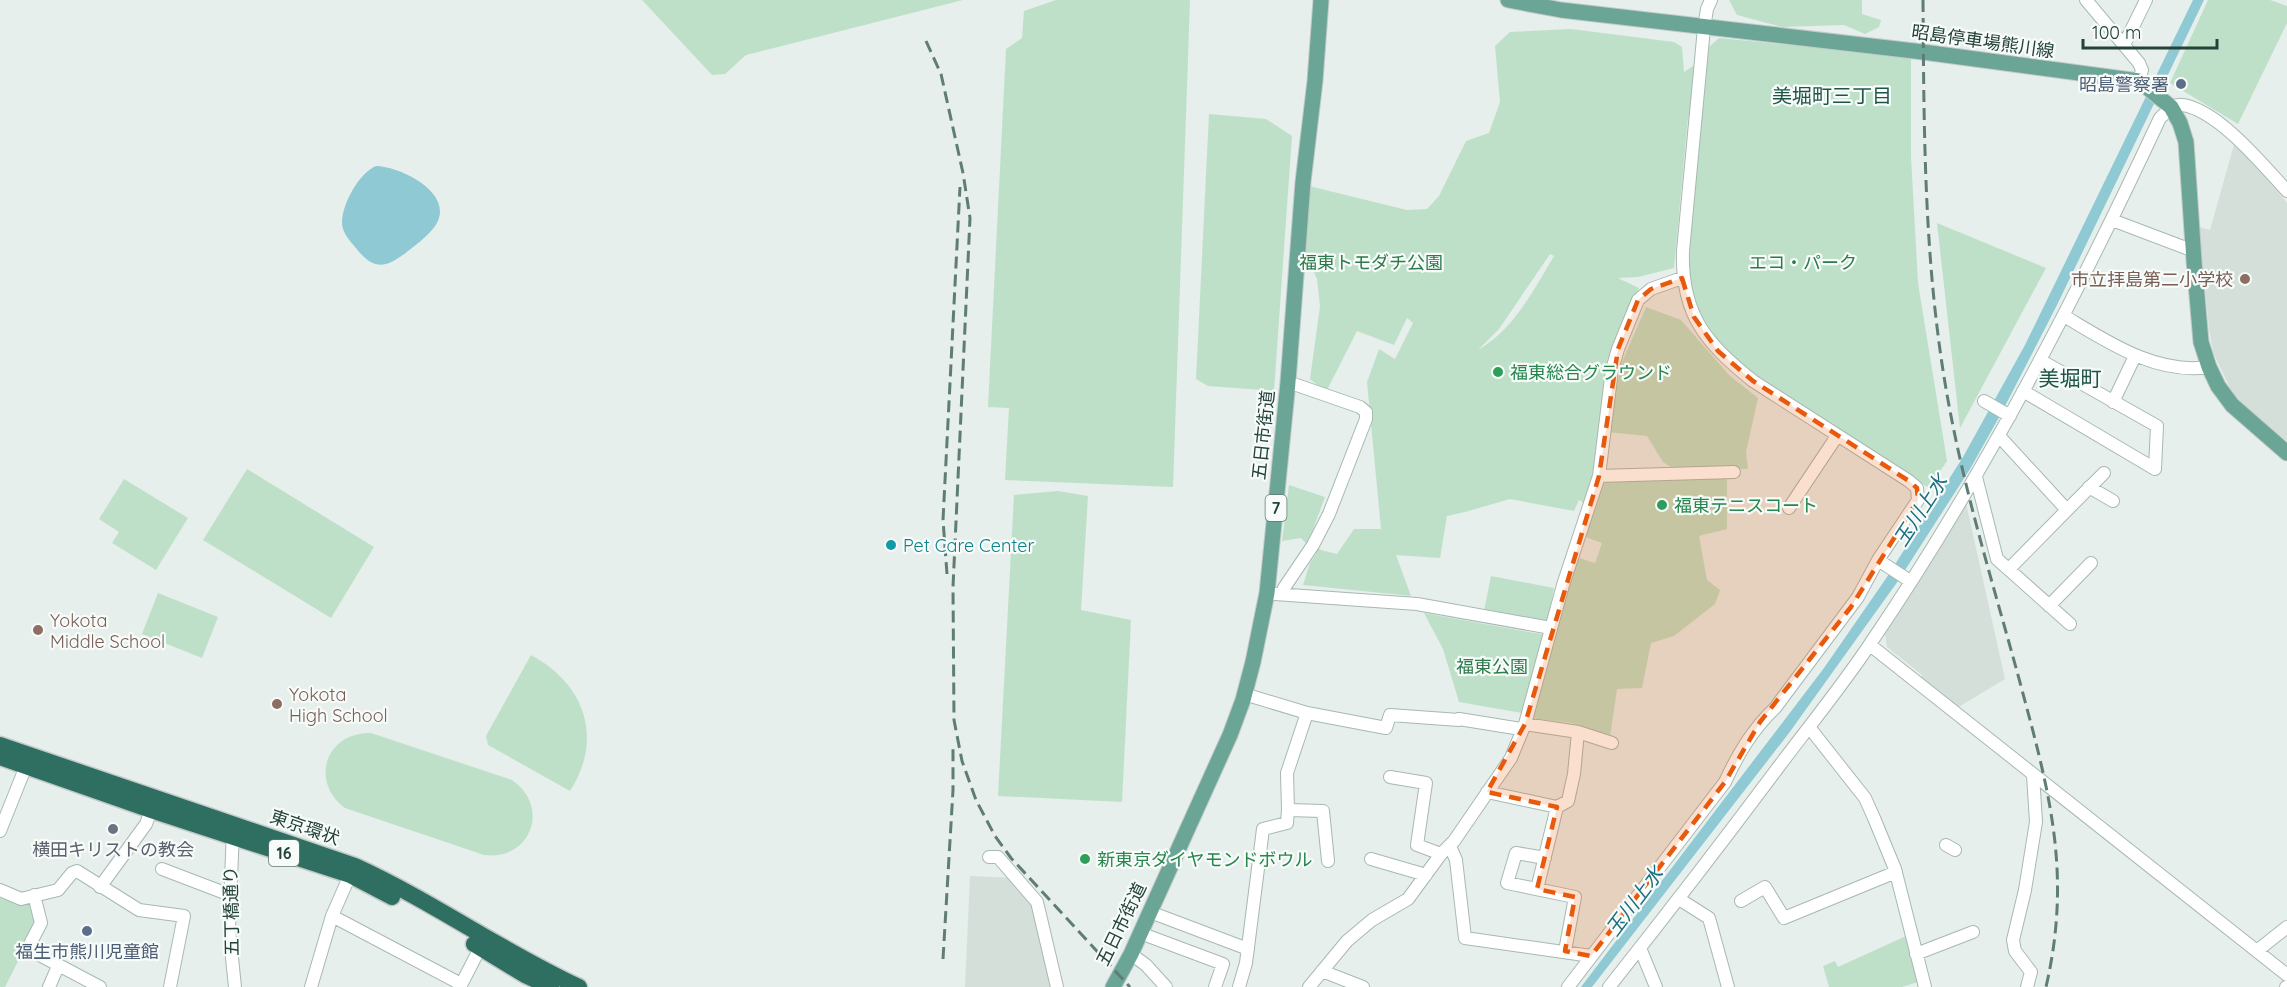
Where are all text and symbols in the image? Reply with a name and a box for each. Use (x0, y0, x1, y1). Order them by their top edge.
scale bar (2083, 12, 2216, 50)
street label: 昭島停車場熊川線 (1910, 20, 2056, 62)
text: 100 m (2092, 21, 2141, 44)
place label: 昭島警察署 (2079, 73, 2169, 96)
marker: 昭島警察署 (2174, 77, 2188, 91)
district label: 美堀町三丁目 (1772, 83, 1892, 108)
park label: 福東トモダチ公園 (1299, 251, 1443, 274)
park label: エコ・パーク (1749, 251, 1857, 274)
place label: 市立拝島第二小学校 (2071, 268, 2233, 291)
marker: 市立拝島第二小学校 (2238, 272, 2252, 286)
place label: 福東総合グラウンド (1510, 361, 1672, 384)
marker: 福東総合グラウンド (1491, 365, 1505, 379)
district label: 美堀町 (2039, 365, 2102, 391)
street label: 五日市街道 (1247, 389, 1279, 481)
water label: 玉川上水 (1888, 468, 1953, 550)
place label: 福東テニスコート (1674, 494, 1818, 517)
road number: 7 (1266, 495, 1286, 521)
marker: 福東テニスコート (1655, 498, 1669, 512)
place label: Pet Care Center (903, 534, 1035, 557)
marker: Pet Care Center (884, 538, 898, 552)
place label: Yokota Middle School (50, 609, 165, 653)
marker: Yokota Middle School (31, 623, 45, 637)
park label: 福東公園 (1456, 655, 1528, 678)
place label: Yokota High School (289, 683, 388, 727)
marker: Yokota High School (270, 697, 284, 711)
street label: 東京環状 (267, 804, 343, 850)
marker: 横田キリストの教会 (106, 822, 120, 836)
place label: 横田キリストの教会 (32, 838, 194, 861)
road number: 16 (269, 840, 299, 866)
place label: 新東京ダイヤモンドボウル (1097, 848, 1312, 871)
marker: 新東京ダイヤモンドボウル (1078, 852, 1092, 866)
water label: 玉川上水 (1600, 860, 1669, 940)
street label: 五丁橋通り (219, 866, 243, 956)
street label: 五日市街道 (1091, 879, 1151, 969)
marker: 福生市熊川児童館 (80, 924, 94, 938)
place label: 福生市熊川児童館 (15, 940, 159, 963)

